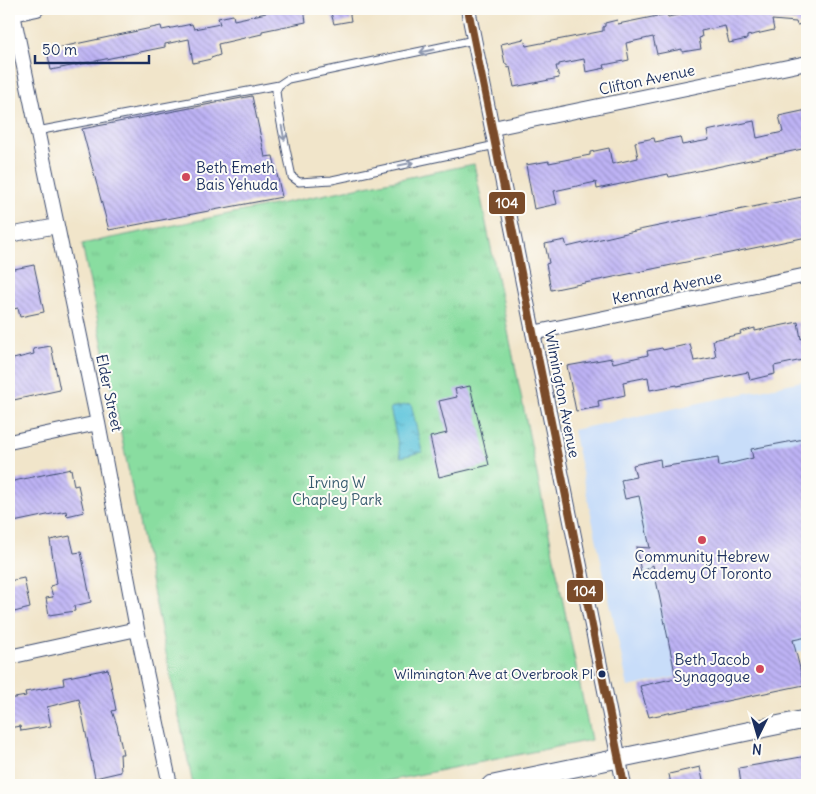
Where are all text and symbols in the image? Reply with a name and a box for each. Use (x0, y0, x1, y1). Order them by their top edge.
scale bar (35, 32, 149, 64)
text: 50 m (42, 40, 77, 59)
one-way arrow (419, 47, 435, 56)
street label: Clifton Avenue (597, 60, 697, 99)
one-way arrow (278, 125, 288, 141)
place label: Beth Emeth Bais Yehuda (196, 158, 279, 194)
one-way arrow (397, 159, 413, 168)
marker: Beth Emeth Bais Yehuda (180, 171, 192, 183)
line badge: 104 (488, 191, 526, 215)
text: 104 (496, 194, 518, 212)
street label: Kennard Avenue (610, 267, 723, 308)
street label: Wilmington Avenue (541, 328, 584, 460)
street label: Elder Street (92, 352, 127, 433)
park label: Irving W Chapley Park (292, 473, 382, 509)
marker: Community Hebrew Academy Of Toronto (696, 534, 708, 546)
place label: Community Hebrew Academy Of Toronto (632, 547, 772, 583)
line badge: 104 (566, 579, 604, 603)
text: 104 (574, 582, 596, 600)
place label: Beth Jacob Synagogue (674, 650, 750, 686)
marker: Beth Jacob Synagogue (754, 663, 766, 675)
place label: Wilmington Ave at Overbrook Pl (394, 665, 593, 683)
marker: Wilmington Ave at Overbrook Pl (597, 669, 607, 679)
north arrow (734, 712, 784, 762)
text: N (751, 740, 762, 758)

